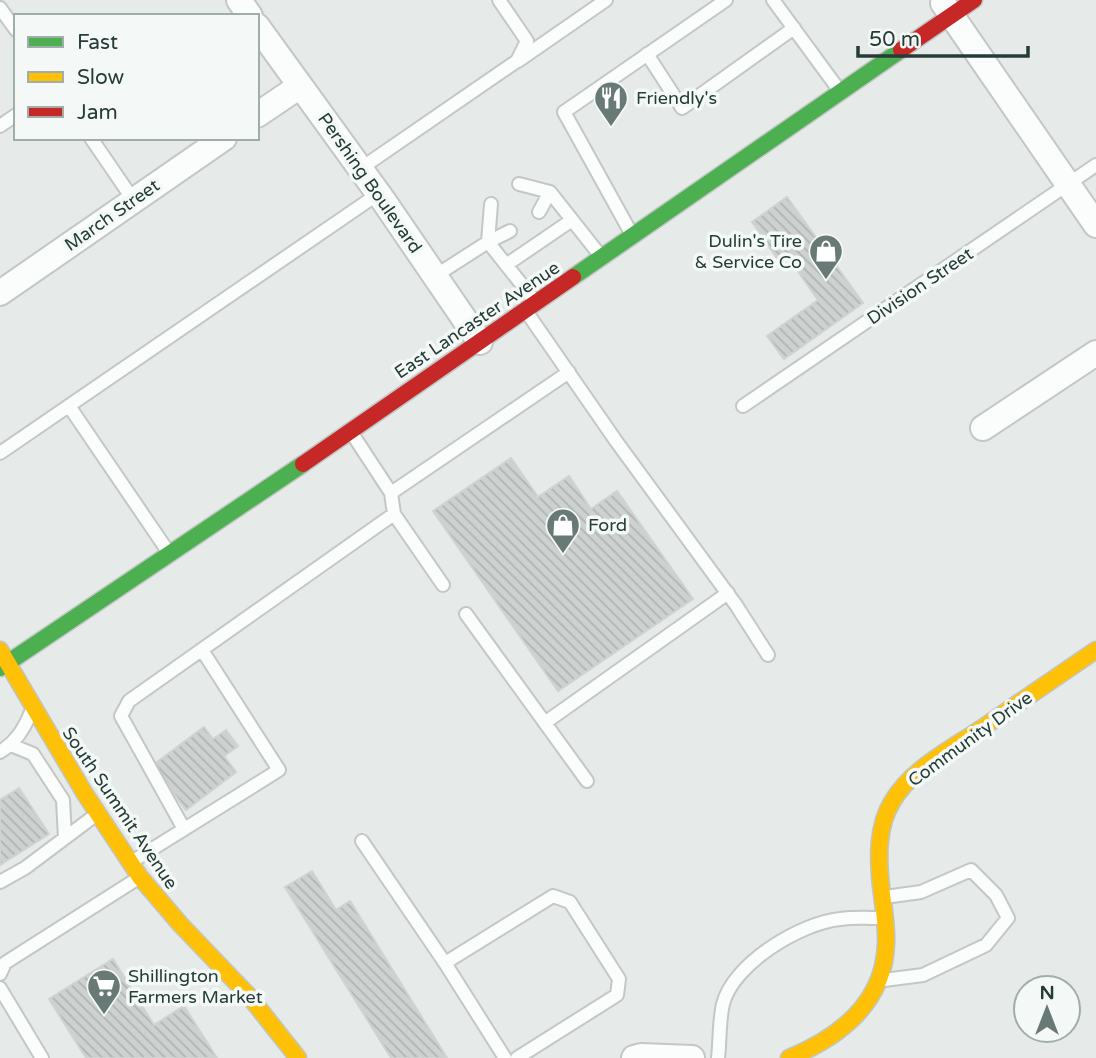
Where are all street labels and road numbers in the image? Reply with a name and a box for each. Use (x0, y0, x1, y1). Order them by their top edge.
street label: Pershing Boulevard (313, 109, 427, 257)
street label: March Street (60, 174, 164, 256)
street label: Division Street (863, 242, 977, 330)
street label: East Lancaster Avenue (390, 257, 564, 383)
street label: Community Drive (904, 687, 1036, 791)
street label: South Summit Avenue (57, 723, 183, 893)

